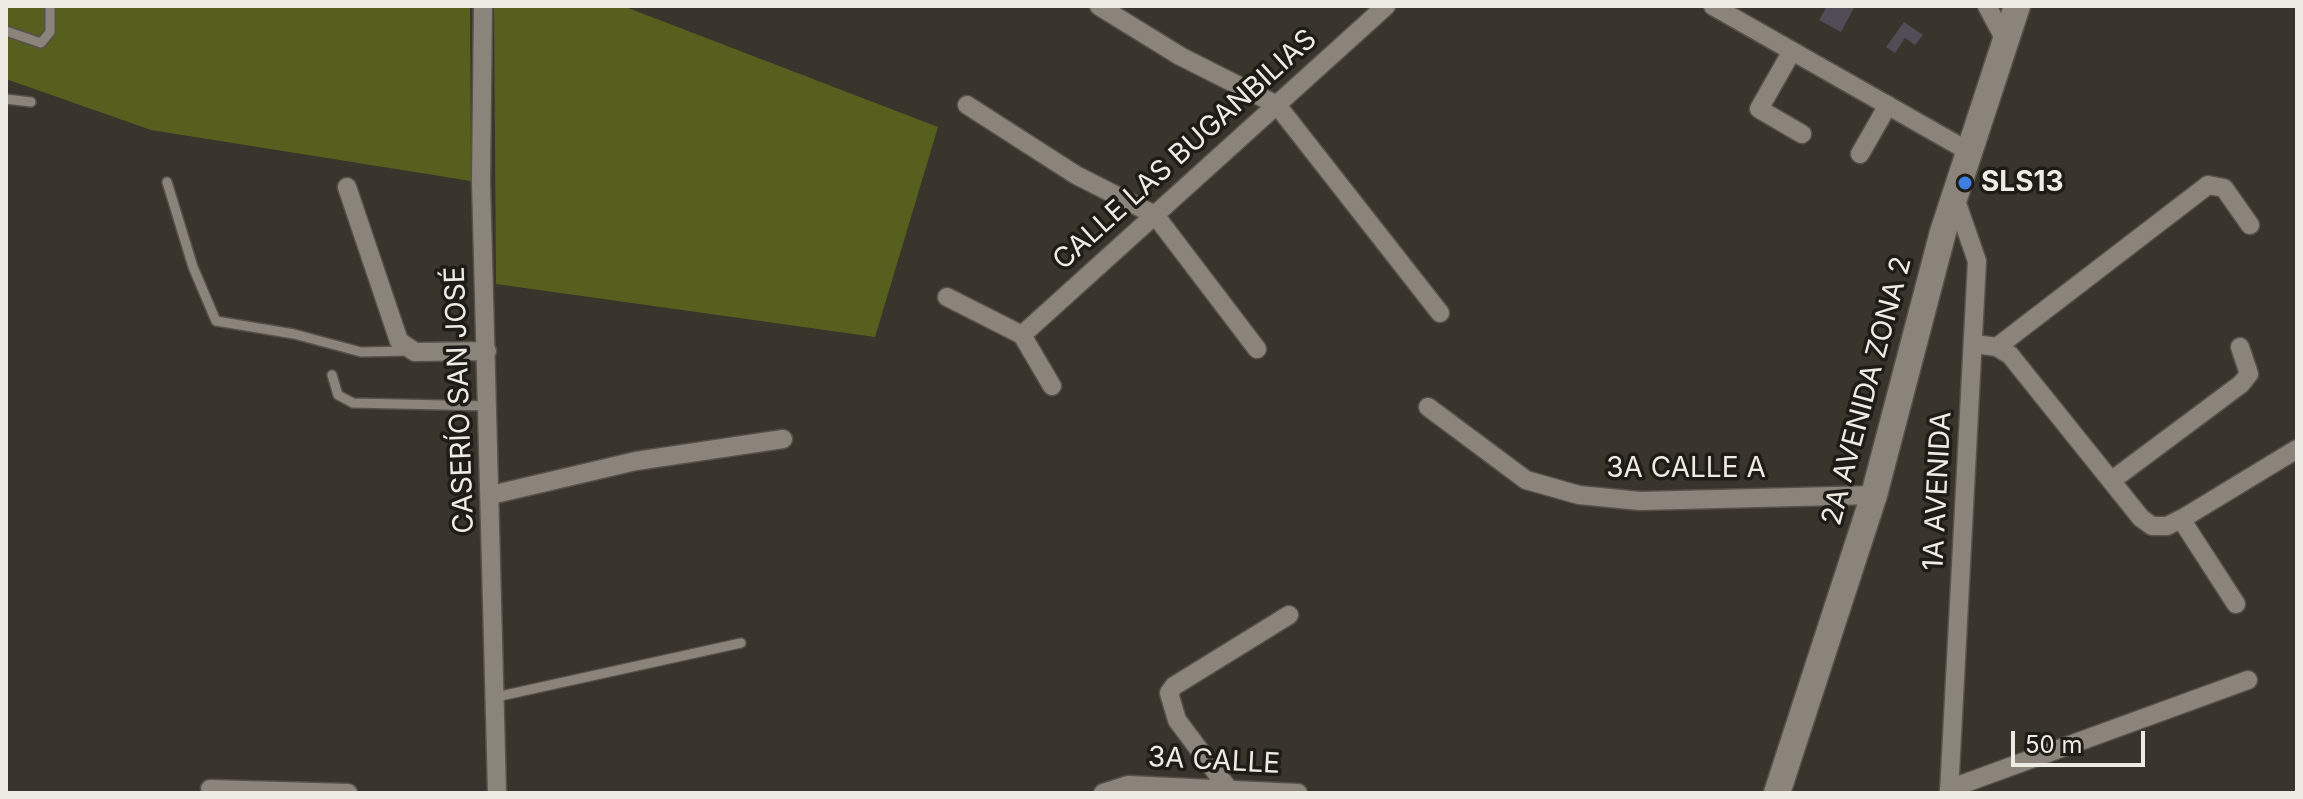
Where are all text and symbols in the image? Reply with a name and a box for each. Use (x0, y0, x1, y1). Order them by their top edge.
street label: CALLE LAS BUGANBILIAS (1046, 23, 1324, 277)
place label: SLS13 (1981, 166, 2064, 200)
marker: SLS13 (1956, 174, 1974, 192)
street label: 2A AVENIDA ZONA 2 (1815, 253, 1919, 529)
street label: CASERÍO SAN JOSÉ (439, 266, 481, 534)
street label: 1A AVENIDA (1917, 411, 1959, 571)
street label: 3A CALLE A (1606, 452, 1766, 486)
scale bar (2015, 715, 2149, 765)
text: 50 m (2025, 730, 2083, 759)
street label: 3A CALLE (1147, 741, 1281, 781)

